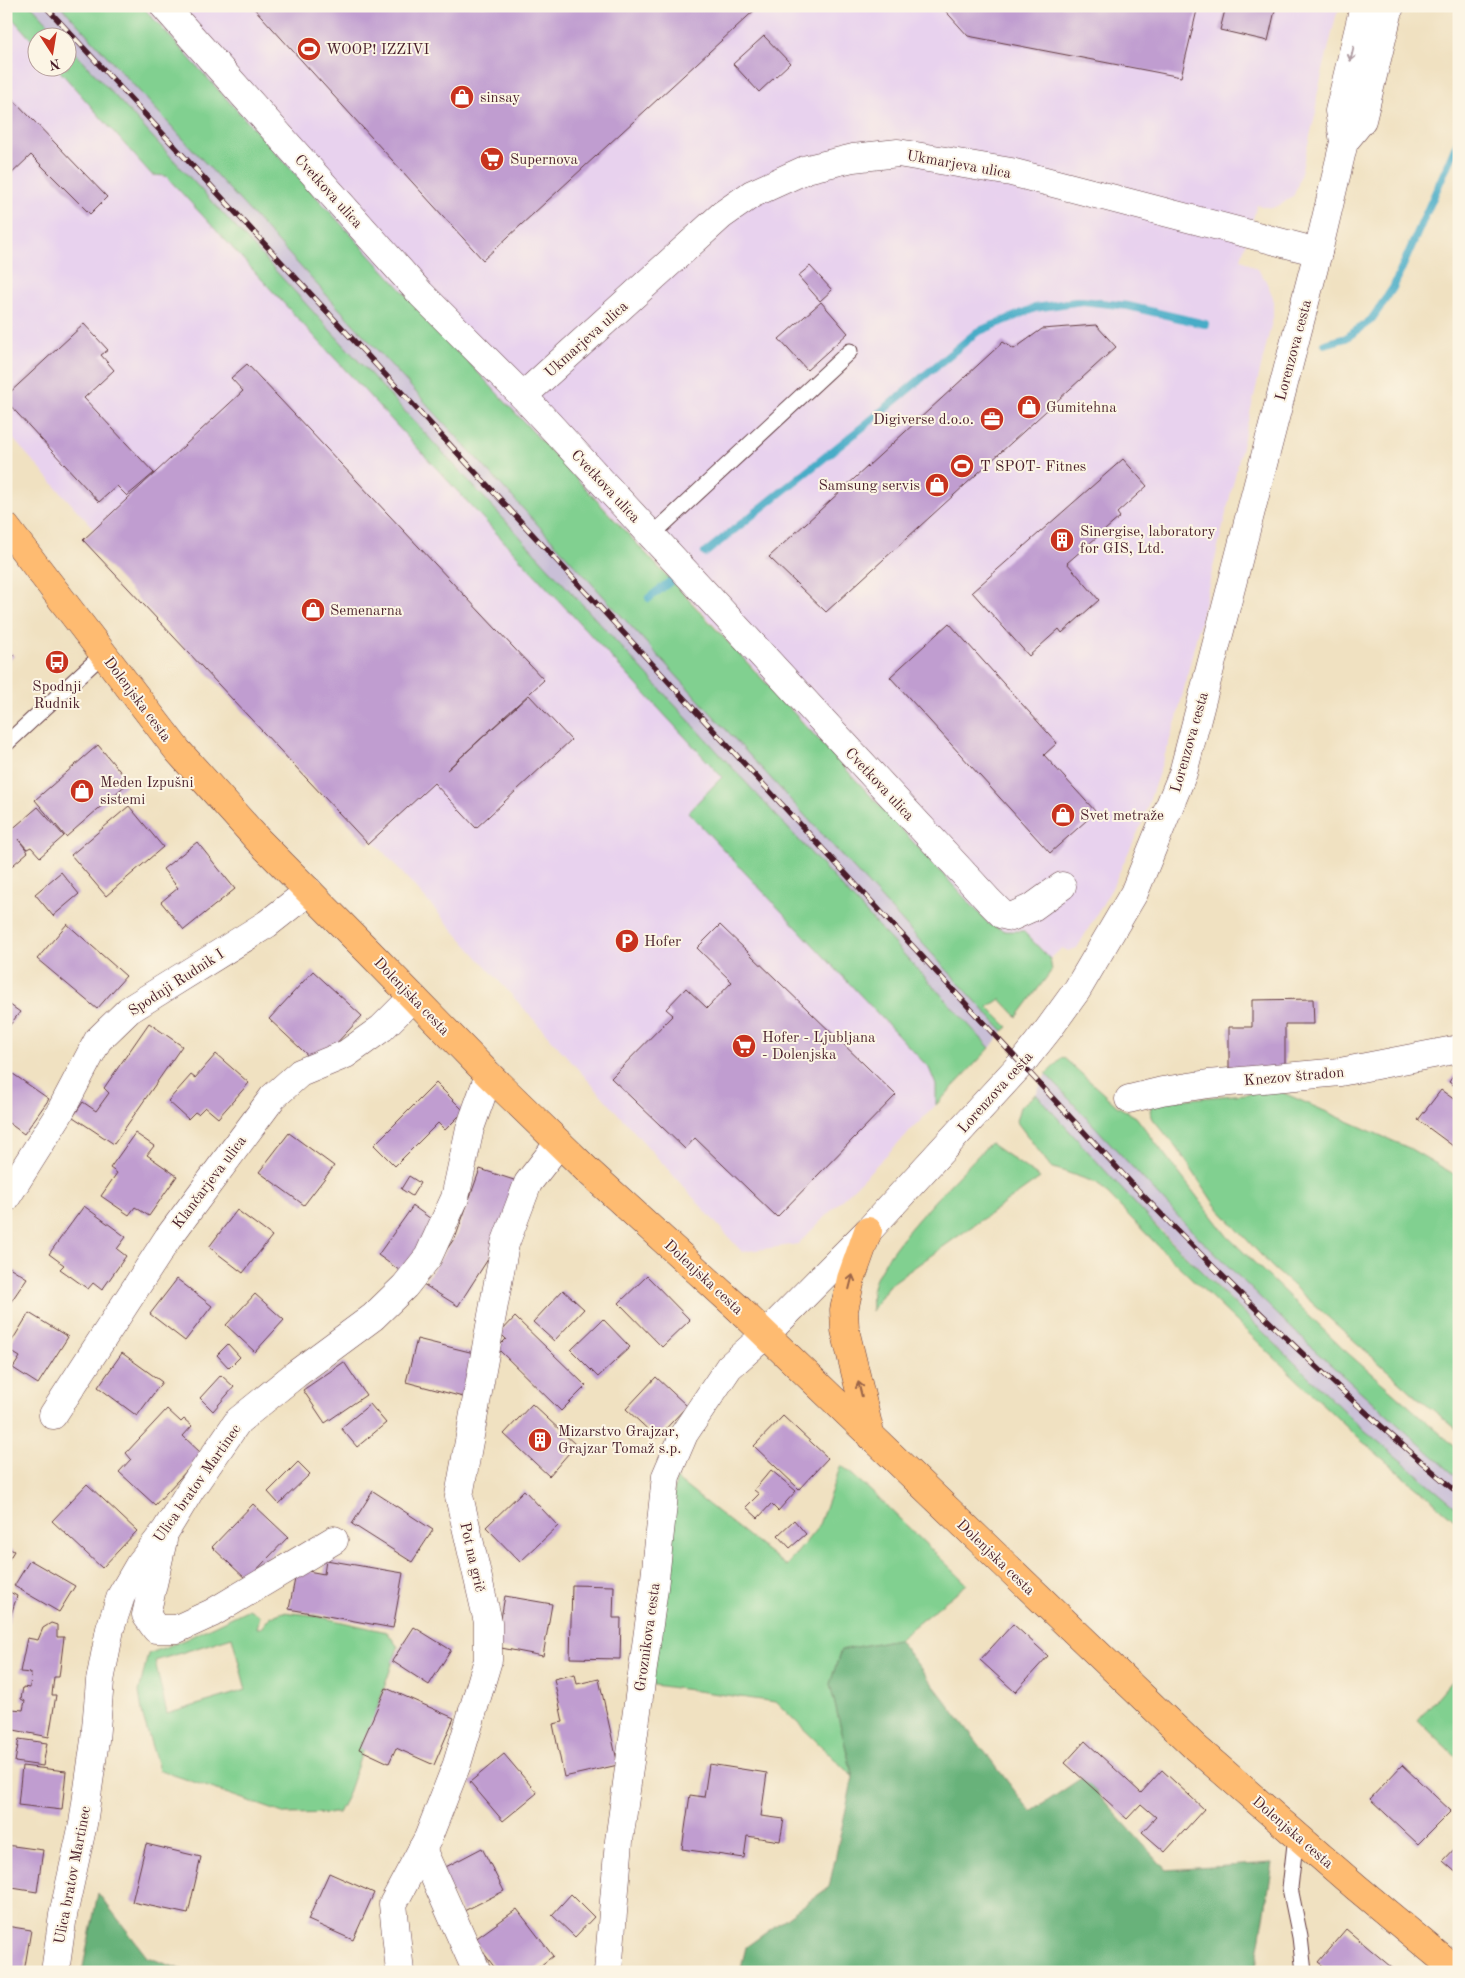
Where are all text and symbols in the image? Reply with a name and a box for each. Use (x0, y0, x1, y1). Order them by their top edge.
north arrow (28, 28, 78, 78)
sports icon: WOOP! IZZIVI (296, 36, 322, 62)
place label: WOOP! IZZIVI (326, 43, 430, 58)
one-way arrow (1347, 45, 1356, 61)
text: N (48, 56, 61, 72)
shop icon: sinsay (449, 84, 475, 110)
place label: sinsay (480, 91, 520, 106)
supermarket icon: Supernova (479, 146, 505, 172)
street label: Ukmarjeva ulica (905, 149, 1013, 182)
street label: Cvetkova ulica (291, 152, 365, 232)
place label: Supernova (510, 153, 579, 168)
street label: Lorenzova cesta (1274, 298, 1315, 402)
street label: Ukmarjeva ulica (543, 299, 632, 381)
shop icon: Gumitehna (1016, 394, 1042, 420)
place label: Gumitehna (1046, 401, 1117, 416)
office icon: Digiverse d.o.o. (979, 406, 1005, 432)
place label: Digiverse d.o.o. (873, 413, 974, 428)
street label: Cvetkova ulica (568, 448, 643, 527)
sports icon: T SPOT- Fitnes (949, 453, 975, 479)
place label: T SPOT- Fitnes (980, 460, 1086, 475)
shop icon: Samsung servis (924, 472, 950, 498)
place label: Samsung servis (818, 479, 920, 494)
place label: Sinergise, laboratory for GIS, Ltd. (1080, 525, 1215, 557)
building icon: Sinergise, laboratory for GIS, Ltd. (1049, 527, 1075, 553)
shop icon: Semenarna (300, 597, 326, 623)
place label: Semenarna (330, 604, 403, 619)
bus stop icon: Spodnji Rudnik (44, 649, 70, 675)
street label: Dolenjska cesta (100, 655, 174, 745)
place label: Spodnji Rudnik (32, 680, 82, 712)
street label: Lorenzova cesta (1169, 690, 1212, 794)
street label: Cvetkova ulica (842, 746, 917, 825)
place label: Meden Izpušni sistemi (100, 776, 193, 808)
shop icon: Meden Izpušni sistemi (69, 778, 95, 804)
shop icon: Svet metraže (1050, 802, 1076, 828)
place label: Svet metraže (1080, 809, 1164, 824)
parking icon: Hofer (614, 928, 640, 954)
place label: Hofer (644, 935, 681, 950)
street label: Spodnji Rudnik I (127, 947, 227, 1020)
street label: Dolenjska cesta (370, 955, 452, 1039)
place label: Hofer - Ljubljana - Dolenjska (762, 1031, 876, 1063)
supermarket icon: Hofer - Ljubljana - Dolenjska (731, 1033, 757, 1059)
street label: Lorenzova cesta (956, 1049, 1037, 1137)
street label: Knezov štradon (1243, 1066, 1345, 1089)
street label: Klančarjeva ulica (171, 1133, 250, 1232)
street label: Dolenjska cesta (661, 1238, 746, 1319)
one-way arrow (847, 1275, 856, 1291)
one-way arrow (854, 1382, 864, 1398)
street label: Ulica bratov Martinec (152, 1422, 245, 1546)
place label: Mizarstvo Grajzar, Grajzar Tomaž s.p. (558, 1425, 681, 1457)
building icon: Mizarstvo Grajzar, Grajzar Tomaž s.p. (527, 1427, 553, 1453)
street label: Dolenjska cesta (953, 1517, 1037, 1599)
street label: Pot na grič (456, 1521, 487, 1594)
street label: Groznikova cesta (633, 1581, 664, 1692)
street label: Dolenjska cesta (1249, 1794, 1336, 1872)
street label: Ulica bratov Martinec (53, 1805, 94, 1946)

